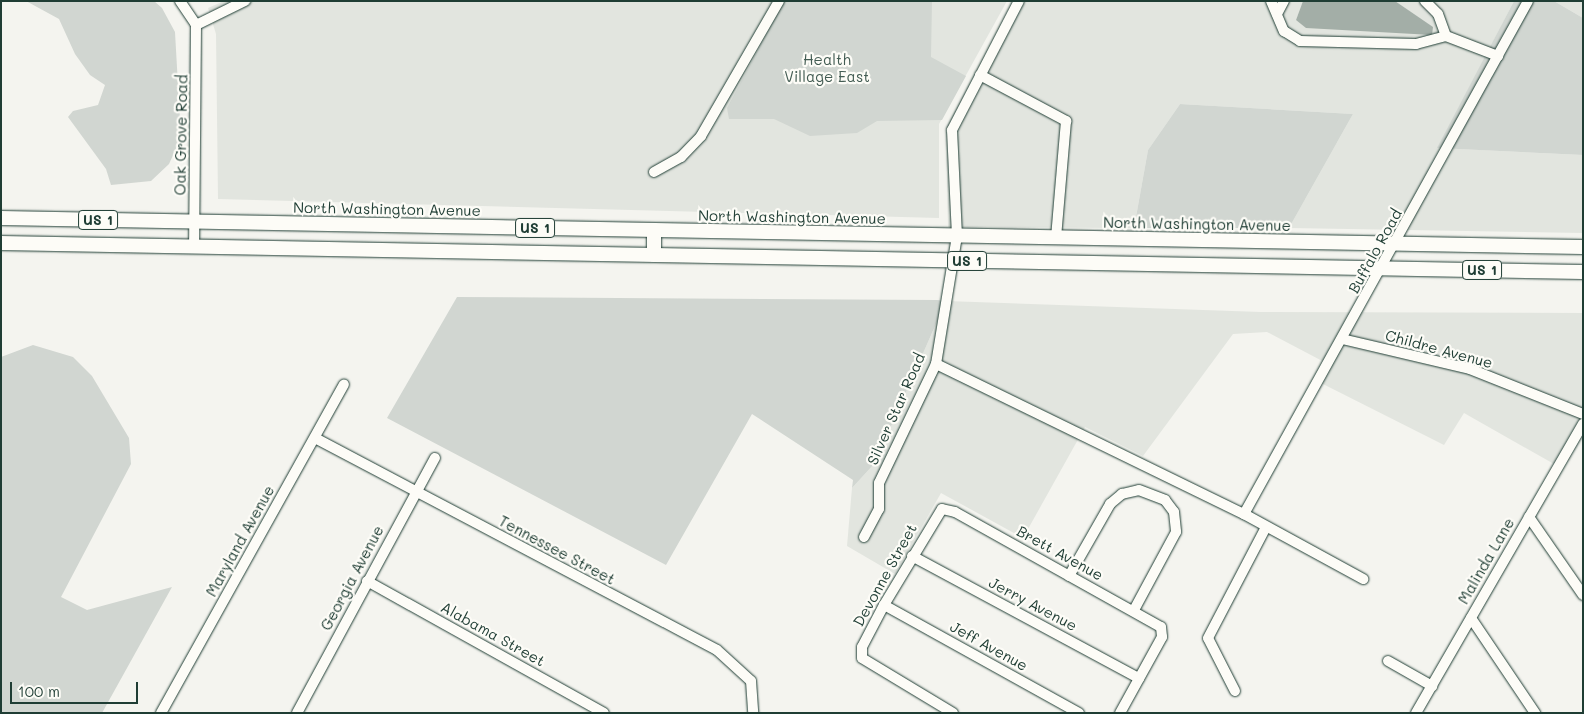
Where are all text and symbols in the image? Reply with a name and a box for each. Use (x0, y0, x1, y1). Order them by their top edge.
park label: Health Village East (784, 50, 870, 85)
street label: Oak Grove Road (171, 74, 191, 196)
street label: North Washington Avenue (293, 198, 481, 220)
street label: North Washington Avenue (698, 206, 886, 228)
street label: Buffalo Road (1344, 206, 1406, 296)
road number: US 1 (78, 208, 118, 232)
street label: North Washington Avenue (1103, 213, 1291, 235)
road number: US 1 (515, 217, 555, 240)
road number: US 1 (947, 250, 987, 272)
road number: US 1 (1462, 258, 1502, 282)
street label: Childre Avenue (1383, 326, 1495, 372)
street label: Silver Star Road (863, 350, 929, 468)
street label: Maryland Avenue (202, 482, 278, 600)
street label: Tennessee Street (496, 512, 618, 588)
street label: Malinda Lane (1454, 515, 1518, 607)
street label: Devonne Street (849, 520, 921, 630)
street label: Georgia Avenue (317, 522, 387, 634)
street label: Brett Avenue (1014, 522, 1106, 584)
street label: Jerry Avenue (986, 573, 1080, 635)
street label: Alabama Street (438, 598, 548, 670)
street label: Jeff Avenue (947, 617, 1031, 675)
scale bar (12, 672, 140, 704)
text: 100 m (18, 681, 60, 701)

